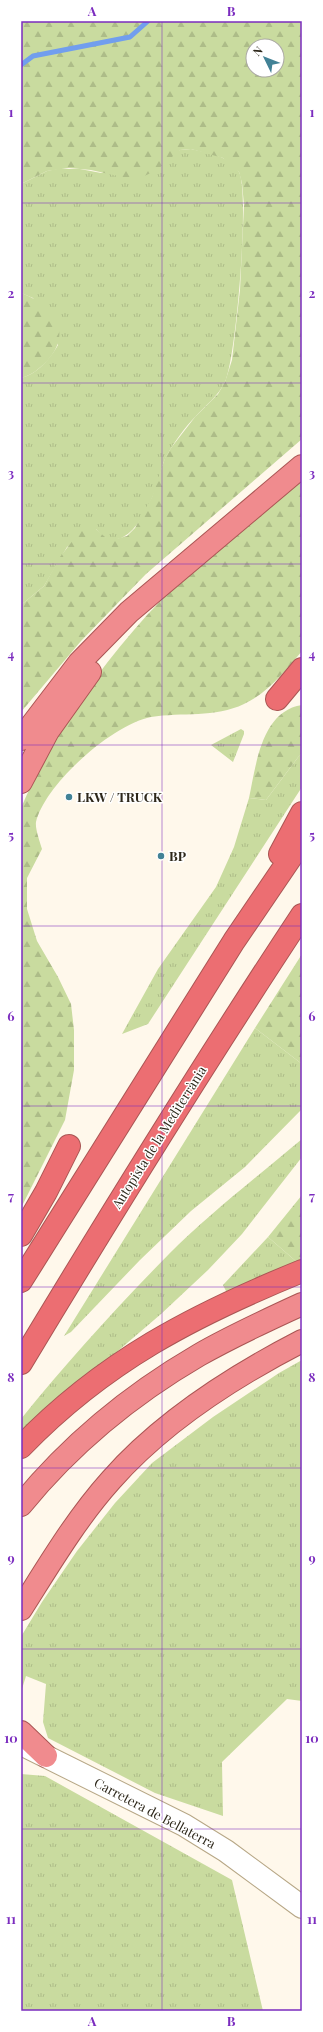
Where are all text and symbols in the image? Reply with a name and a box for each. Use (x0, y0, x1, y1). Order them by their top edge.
text: A (87, 2, 97, 19)
text: B (227, 2, 236, 19)
north arrow (245, 38, 285, 78)
text: N (249, 43, 266, 59)
text: 1 (9, 103, 14, 120)
text: 1 (310, 103, 315, 120)
text: 2 (8, 284, 15, 301)
text: 2 (309, 284, 316, 301)
text: 3 (8, 464, 14, 481)
text: 3 (309, 464, 315, 481)
text: 4 (8, 645, 15, 662)
text: 4 (309, 645, 316, 662)
place label: LKW / TRUCK (77, 788, 163, 805)
marker: LKW / TRUCK (64, 792, 74, 802)
text: 5 (8, 826, 14, 843)
text: 5 (309, 826, 315, 843)
place label: BP (169, 847, 187, 864)
marker: BP (156, 851, 166, 861)
text: 6 (7, 1007, 15, 1024)
text: 6 (308, 1007, 316, 1024)
street label: Autopista de la Mediterrània (107, 1062, 210, 1212)
text: 7 (8, 1187, 14, 1204)
text: 7 (309, 1187, 315, 1204)
text: 8 (7, 1368, 15, 1385)
text: 8 (308, 1368, 316, 1385)
text: 9 (7, 1549, 15, 1566)
text: 9 (308, 1549, 316, 1566)
text: 10 (4, 1729, 18, 1746)
text: 10 (305, 1729, 319, 1746)
street label: Carretera de Bellaterra (92, 1773, 219, 1852)
text: 11 (6, 1910, 16, 1927)
text: 11 (307, 1910, 317, 1927)
text: A (87, 2012, 97, 2029)
text: B (227, 2012, 236, 2029)

